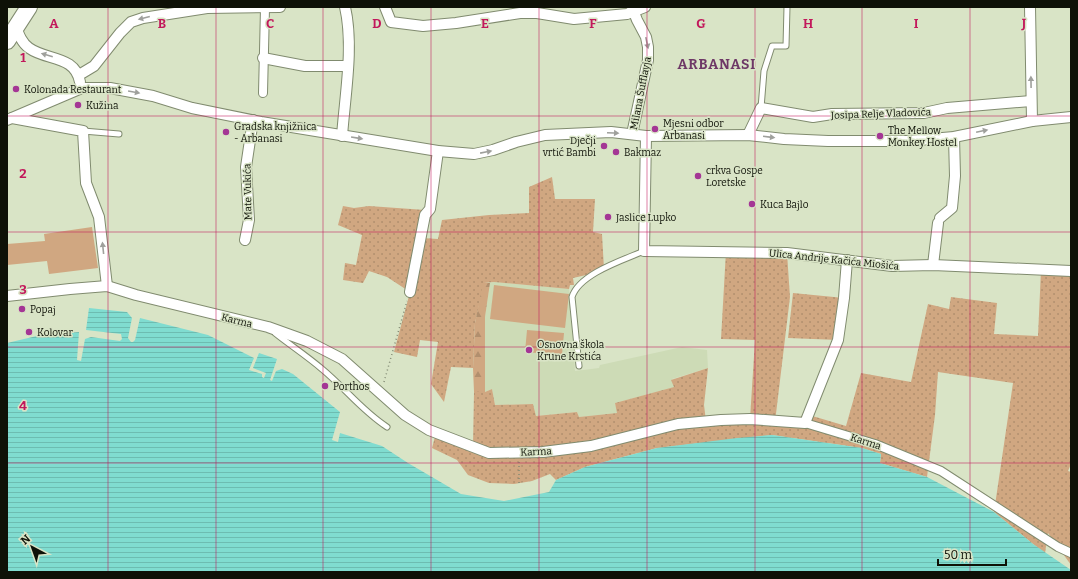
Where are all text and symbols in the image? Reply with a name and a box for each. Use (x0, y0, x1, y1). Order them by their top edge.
one-way arrow (137, 15, 149, 21)
text: A (49, 16, 59, 31)
text: B (158, 16, 166, 31)
text: C (266, 16, 274, 31)
text: D (372, 16, 382, 31)
text: E (481, 16, 489, 31)
text: F (589, 16, 597, 31)
text: G (696, 16, 706, 31)
text: H (803, 16, 813, 31)
text: I (914, 16, 919, 31)
text: J (1021, 16, 1027, 31)
one-way arrow (644, 36, 650, 49)
text: 1 (20, 50, 26, 65)
one-way arrow (40, 52, 52, 58)
street label: Milana Šufflayja (626, 55, 654, 131)
district label: ARBANASI (678, 56, 756, 73)
one-way arrow (1028, 75, 1034, 88)
marker: Kolonada Restaurant (11, 84, 21, 94)
place label: Kolonada Restaurant (24, 84, 122, 96)
one-way arrow (128, 90, 140, 96)
marker: Kužina (73, 100, 83, 110)
place label: Kužina (86, 100, 119, 112)
street label: Josipa Relje Vladovića (830, 106, 932, 122)
place label: Mjesni odbor Arbanasi (663, 118, 724, 142)
place label: Gradska knjižnica - Arbanasi (234, 121, 317, 145)
marker: Mjesni odbor Arbanasi (650, 124, 660, 134)
place label: The Mellow Monkey Hostel (888, 125, 957, 149)
marker: Gradska knjižnica - Arbanasi (221, 127, 231, 137)
one-way arrow (975, 128, 988, 134)
one-way arrow (607, 129, 619, 136)
marker: The Mellow Monkey Hostel (875, 131, 885, 141)
one-way arrow (762, 134, 775, 140)
one-way arrow (351, 135, 363, 141)
place label: Dječji vrtić Bambi (542, 135, 596, 159)
marker: Dječji vrtić Bambi (599, 141, 609, 151)
marker: Bakmaz (611, 147, 621, 157)
place label: Bakmaz (624, 147, 661, 159)
one-way arrow (480, 148, 492, 154)
street label: Mate Vukića (241, 163, 254, 220)
place label: crkva Gospe Loretske (706, 165, 763, 189)
text: 2 (19, 166, 27, 181)
marker: crkva Gospe Loretske (693, 171, 703, 181)
marker: Kuca Bajlo (747, 199, 757, 209)
place label: Kuca Bajlo (760, 199, 809, 211)
marker: Jaslice Lupko (603, 212, 613, 222)
place label: Jaslice Lupko (615, 212, 676, 224)
one-way arrow (99, 242, 106, 254)
street label: Ulica Andrije Kačića Miošića (768, 247, 900, 273)
text: 3 (19, 282, 27, 297)
marker: Popaj (17, 304, 27, 314)
place label: Popaj (30, 304, 56, 316)
street label: Karma (220, 311, 254, 331)
marker: Kolovar (24, 327, 34, 337)
place label: Kolovar (37, 327, 73, 339)
place label: Osnovna škola Krune Krstića (537, 339, 605, 363)
marker: Osnovna škola Krune Krstića (524, 345, 534, 355)
marker: Porthos (320, 381, 330, 391)
place label: Porthos (333, 381, 369, 393)
text: 4 (19, 398, 27, 413)
street label: Karma (849, 431, 883, 453)
street label: Karma (520, 445, 553, 459)
north arrow (12, 527, 52, 567)
text: N (18, 532, 34, 548)
scale bar (938, 541, 1006, 567)
text: 50 m (944, 548, 973, 562)

